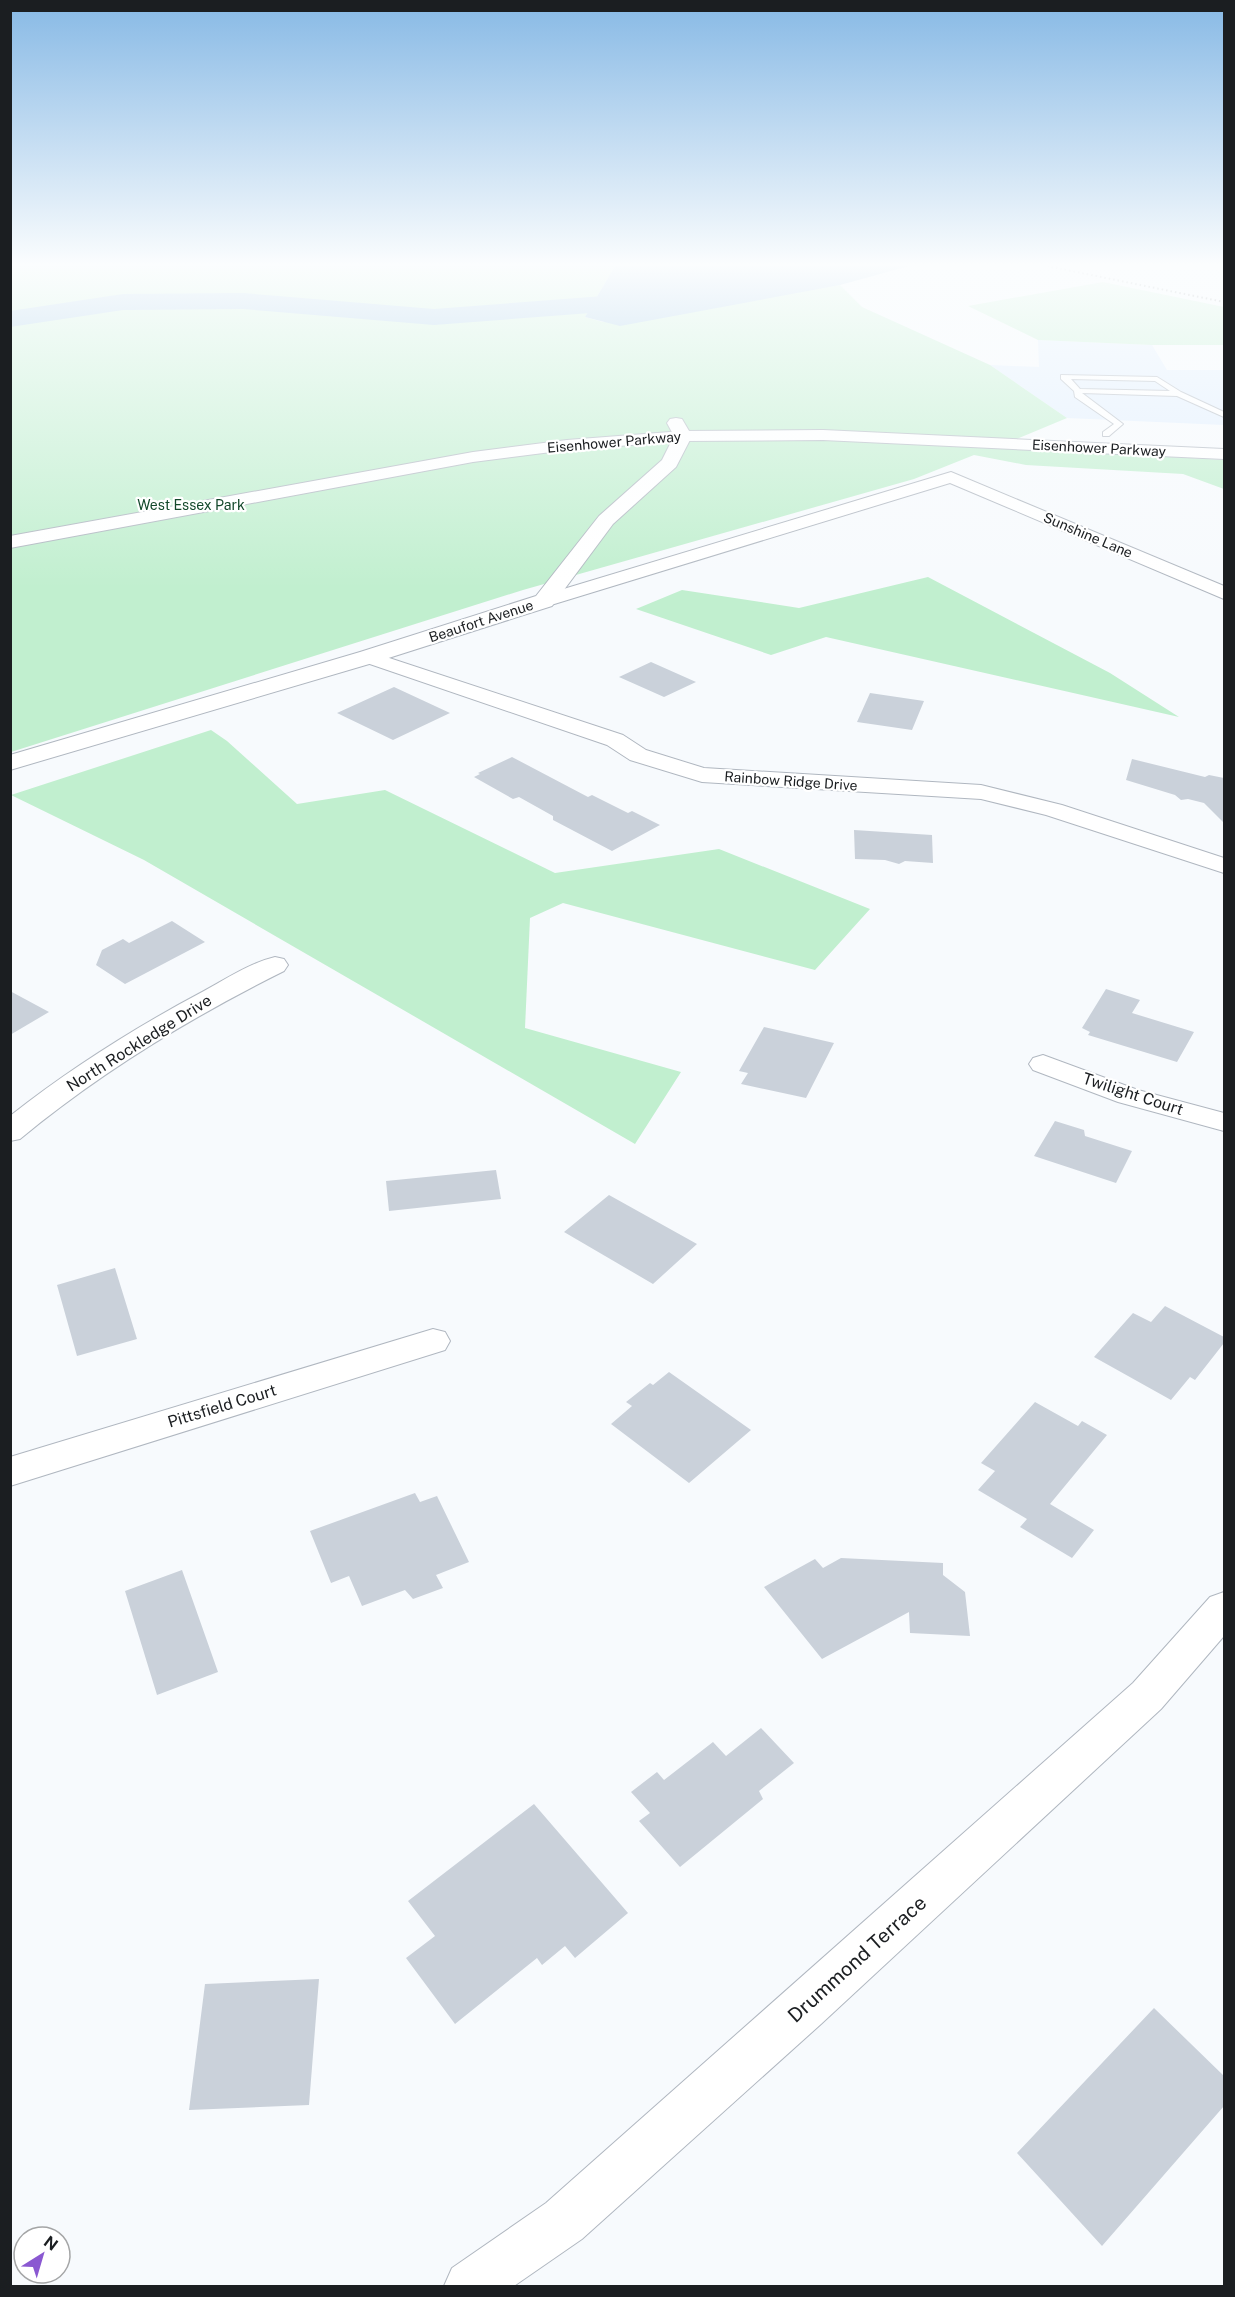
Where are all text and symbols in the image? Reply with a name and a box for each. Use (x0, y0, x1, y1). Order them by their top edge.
street label: Eisenhower Parkway (546, 428, 682, 456)
street label: Eisenhower Parkway (1032, 436, 1167, 460)
park label: West Essex Park (137, 497, 245, 513)
street label: Sunshine Lane (1041, 509, 1135, 561)
street label: Beaufort Avenue (427, 597, 535, 645)
street label: Rainbow Ridge Drive (724, 768, 858, 794)
street label: North Rockledge Drive (63, 991, 215, 1095)
street label: Twilight Court (1080, 1069, 1186, 1119)
street label: Pittsfield Court (165, 1380, 279, 1432)
street label: Drummond Terrace (783, 1891, 931, 2027)
north arrow (12, 2225, 72, 2285)
text: N (40, 2232, 61, 2255)

